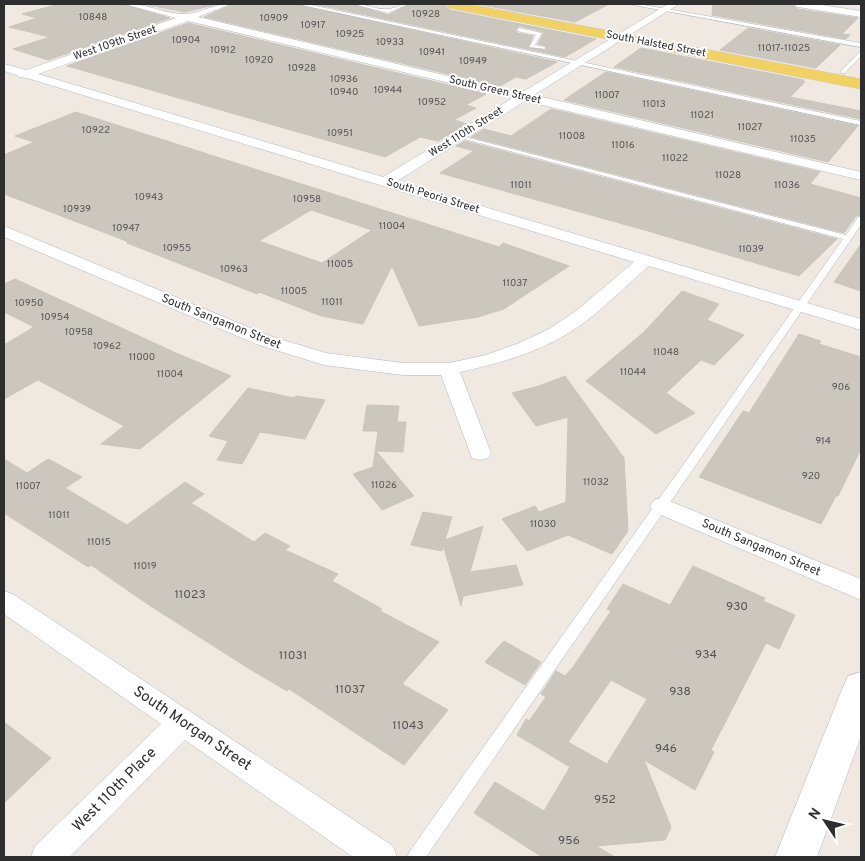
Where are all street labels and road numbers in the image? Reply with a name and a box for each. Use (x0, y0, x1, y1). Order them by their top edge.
street label: West 109th Street (71, 22, 159, 64)
street label: South Halsted Street (605, 27, 707, 61)
street label: South Green Street (448, 73, 542, 107)
street label: West 110th Street (426, 104, 506, 160)
street label: South Peoria Street (385, 175, 481, 217)
street label: South Sangamon Street (159, 291, 283, 353)
street label: South Sangamon Street (699, 516, 823, 580)
street label: South Morgan Street (129, 682, 255, 776)
street label: West 110th Place (69, 744, 161, 836)

